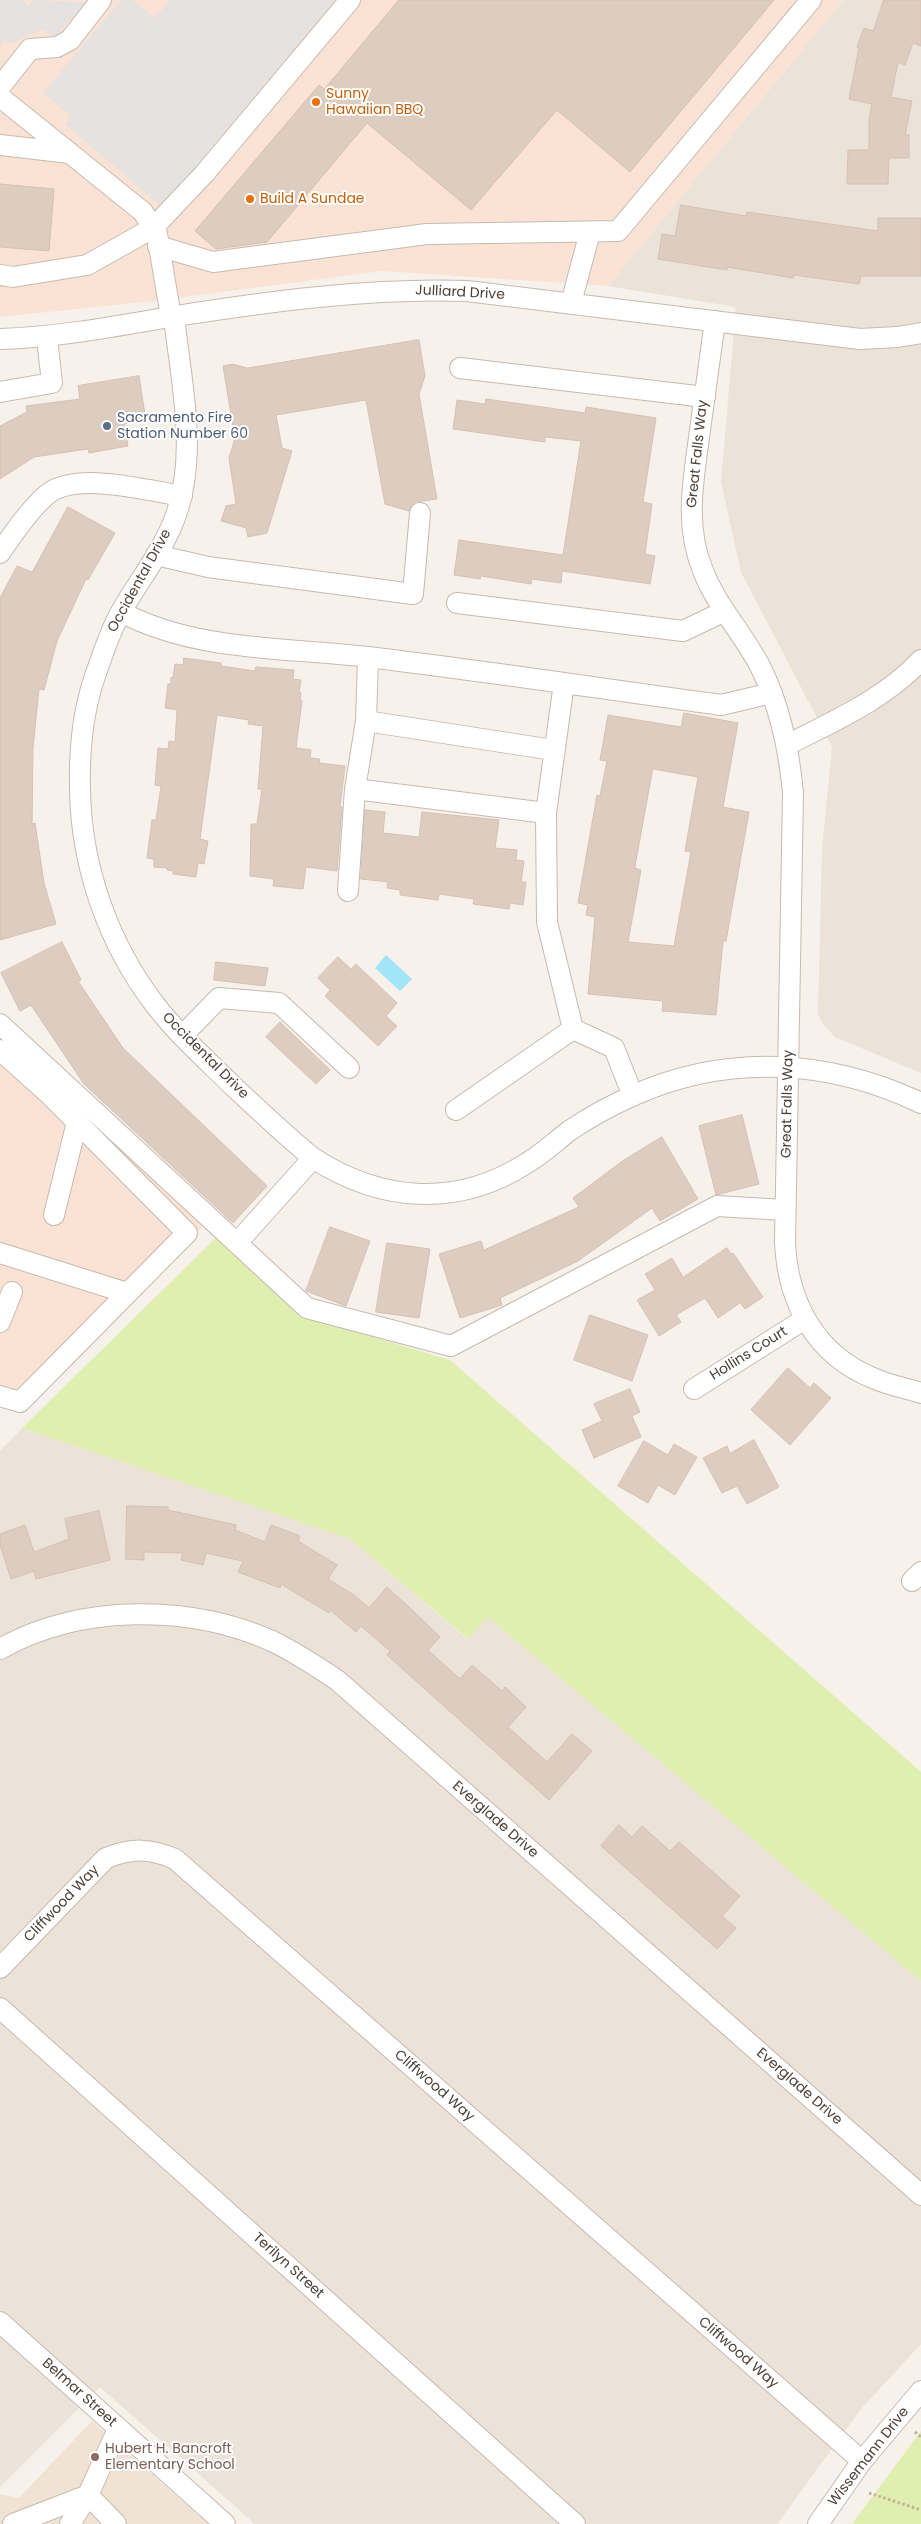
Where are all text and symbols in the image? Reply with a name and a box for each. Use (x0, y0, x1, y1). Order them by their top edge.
place label: Sunny Hawaiian BBQ (326, 86, 423, 118)
marker: Sunny Hawaiian BBQ (310, 96, 322, 108)
place label: Build A Sundae (260, 191, 365, 207)
marker: Build A Sundae (244, 193, 256, 205)
street label: Julliard Drive (415, 282, 505, 304)
street label: Great Falls Way (684, 399, 712, 509)
place label: Sacramento Fire Station Number 60 (117, 410, 248, 442)
marker: Sacramento Fire Station Number 60 (101, 420, 113, 432)
street label: Occidental Drive (105, 526, 175, 636)
street label: Occidental Drive (158, 1009, 252, 1103)
street label: Great Falls Way (779, 1050, 797, 1158)
street label: Hollins Court (707, 1324, 791, 1384)
street label: Everglade Drive (449, 1778, 541, 1862)
street label: Cliffwood Way (21, 1862, 103, 1946)
street label: Everglade Drive (753, 2045, 845, 2129)
street label: Cliffwood Way (391, 2047, 477, 2125)
street label: Terilyn Street (249, 2230, 327, 2302)
street label: Cliffwood Way (695, 2314, 781, 2392)
street label: Belmar Street (38, 2355, 120, 2431)
street label: Wissemann Drive (825, 2404, 913, 2510)
place label: Hubert H. Bancroft Elementary School (105, 2441, 235, 2474)
marker: Hubert H. Bancroft Elementary School (89, 2451, 101, 2463)

